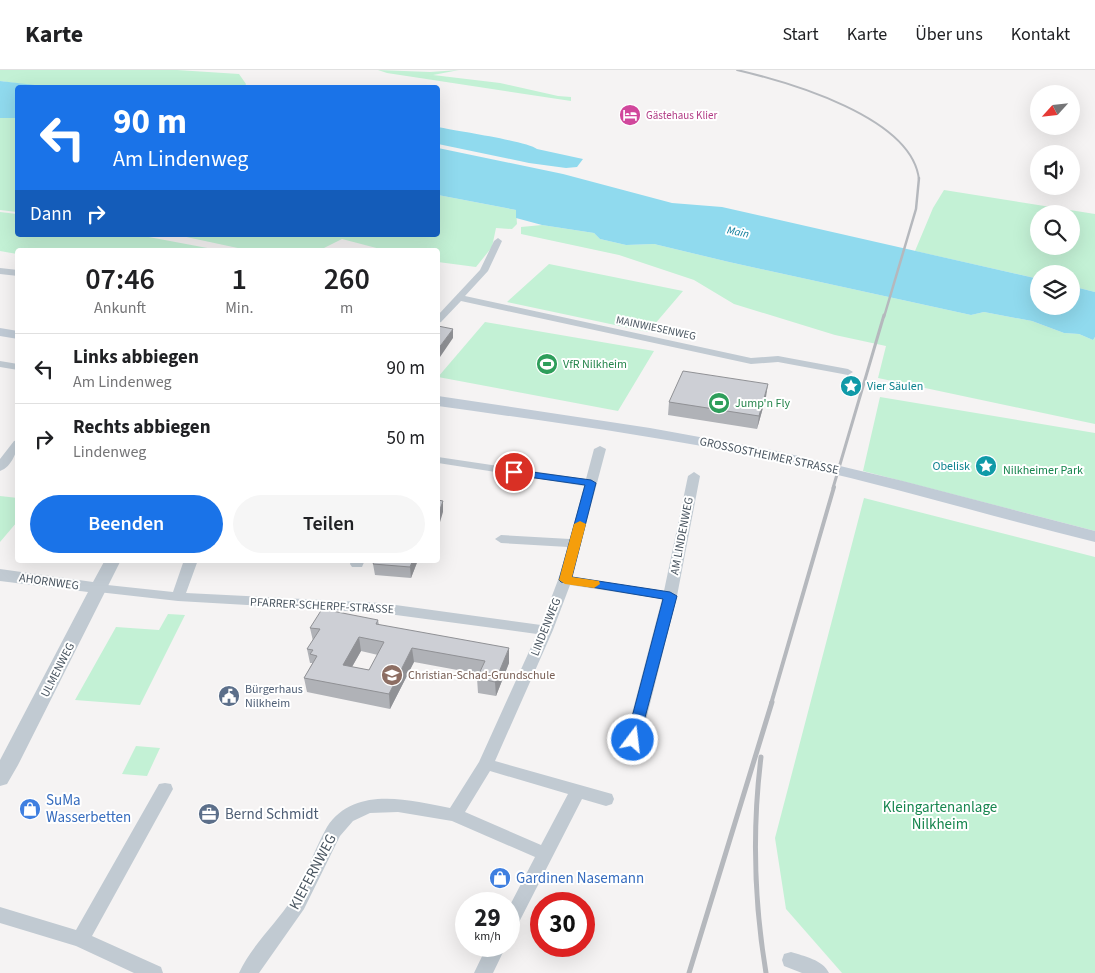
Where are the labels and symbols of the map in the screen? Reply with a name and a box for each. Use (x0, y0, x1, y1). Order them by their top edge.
north arrow (1030, 85, 1080, 135)
hotel icon: Gästehaus Klier (618, 103, 642, 127)
place label: Gästehaus Klier (646, 108, 717, 123)
water label: Main (726, 222, 751, 242)
street label: MAINWIESENWEG (615, 312, 698, 344)
sports icon: VfR Nilkheim (535, 352, 559, 376)
place label: VfR Nilkheim (563, 356, 627, 373)
place icon: Vier Säulen (839, 374, 863, 398)
place label: Vier Säulen (867, 378, 923, 395)
sports icon: Jump'n Fly (707, 391, 731, 415)
place label: Jump'n Fly (735, 395, 790, 412)
street label: GROSSOSTHEIMER STRASSE (698, 433, 840, 479)
pin (493, 451, 535, 493)
place icon: Obelisk (974, 454, 998, 478)
place label: Obelisk (932, 458, 970, 475)
park label: Nilkheimer Park (1003, 462, 1083, 479)
street label: AM LINDENWEG (666, 496, 698, 576)
street label: AHORNWEG (18, 569, 80, 595)
street label: PFARRER-SCHERPF-STRASSE (250, 594, 394, 618)
street label: LINDENWEG (527, 595, 565, 659)
street label: ULMENWEG (37, 640, 79, 700)
school or university icon: Christian-Schad-Grundschule (380, 663, 404, 687)
place label: Christian-Schad-Grundschule (408, 667, 555, 684)
place label: Bürgerhaus Nilkheim (245, 681, 303, 712)
public building icon: Bürgerhaus Nilkheim (217, 684, 241, 708)
position arrow (606, 713, 658, 765)
place label: SuMa Wasserbetten (46, 790, 131, 828)
shop icon: SuMa Wasserbetten (18, 797, 42, 821)
park label: Kleingartenanlage Nilkheim (883, 797, 997, 835)
office icon: Bernd Schmidt (197, 802, 221, 826)
place label: Bernd Schmidt (225, 804, 319, 825)
street label: KIEFERNWEG (284, 830, 342, 914)
shop icon: Gardinen Nasemann (488, 866, 512, 890)
place label: Gardinen Nasemann (516, 868, 644, 889)
speed limit sign: 30 (530, 892, 595, 957)

